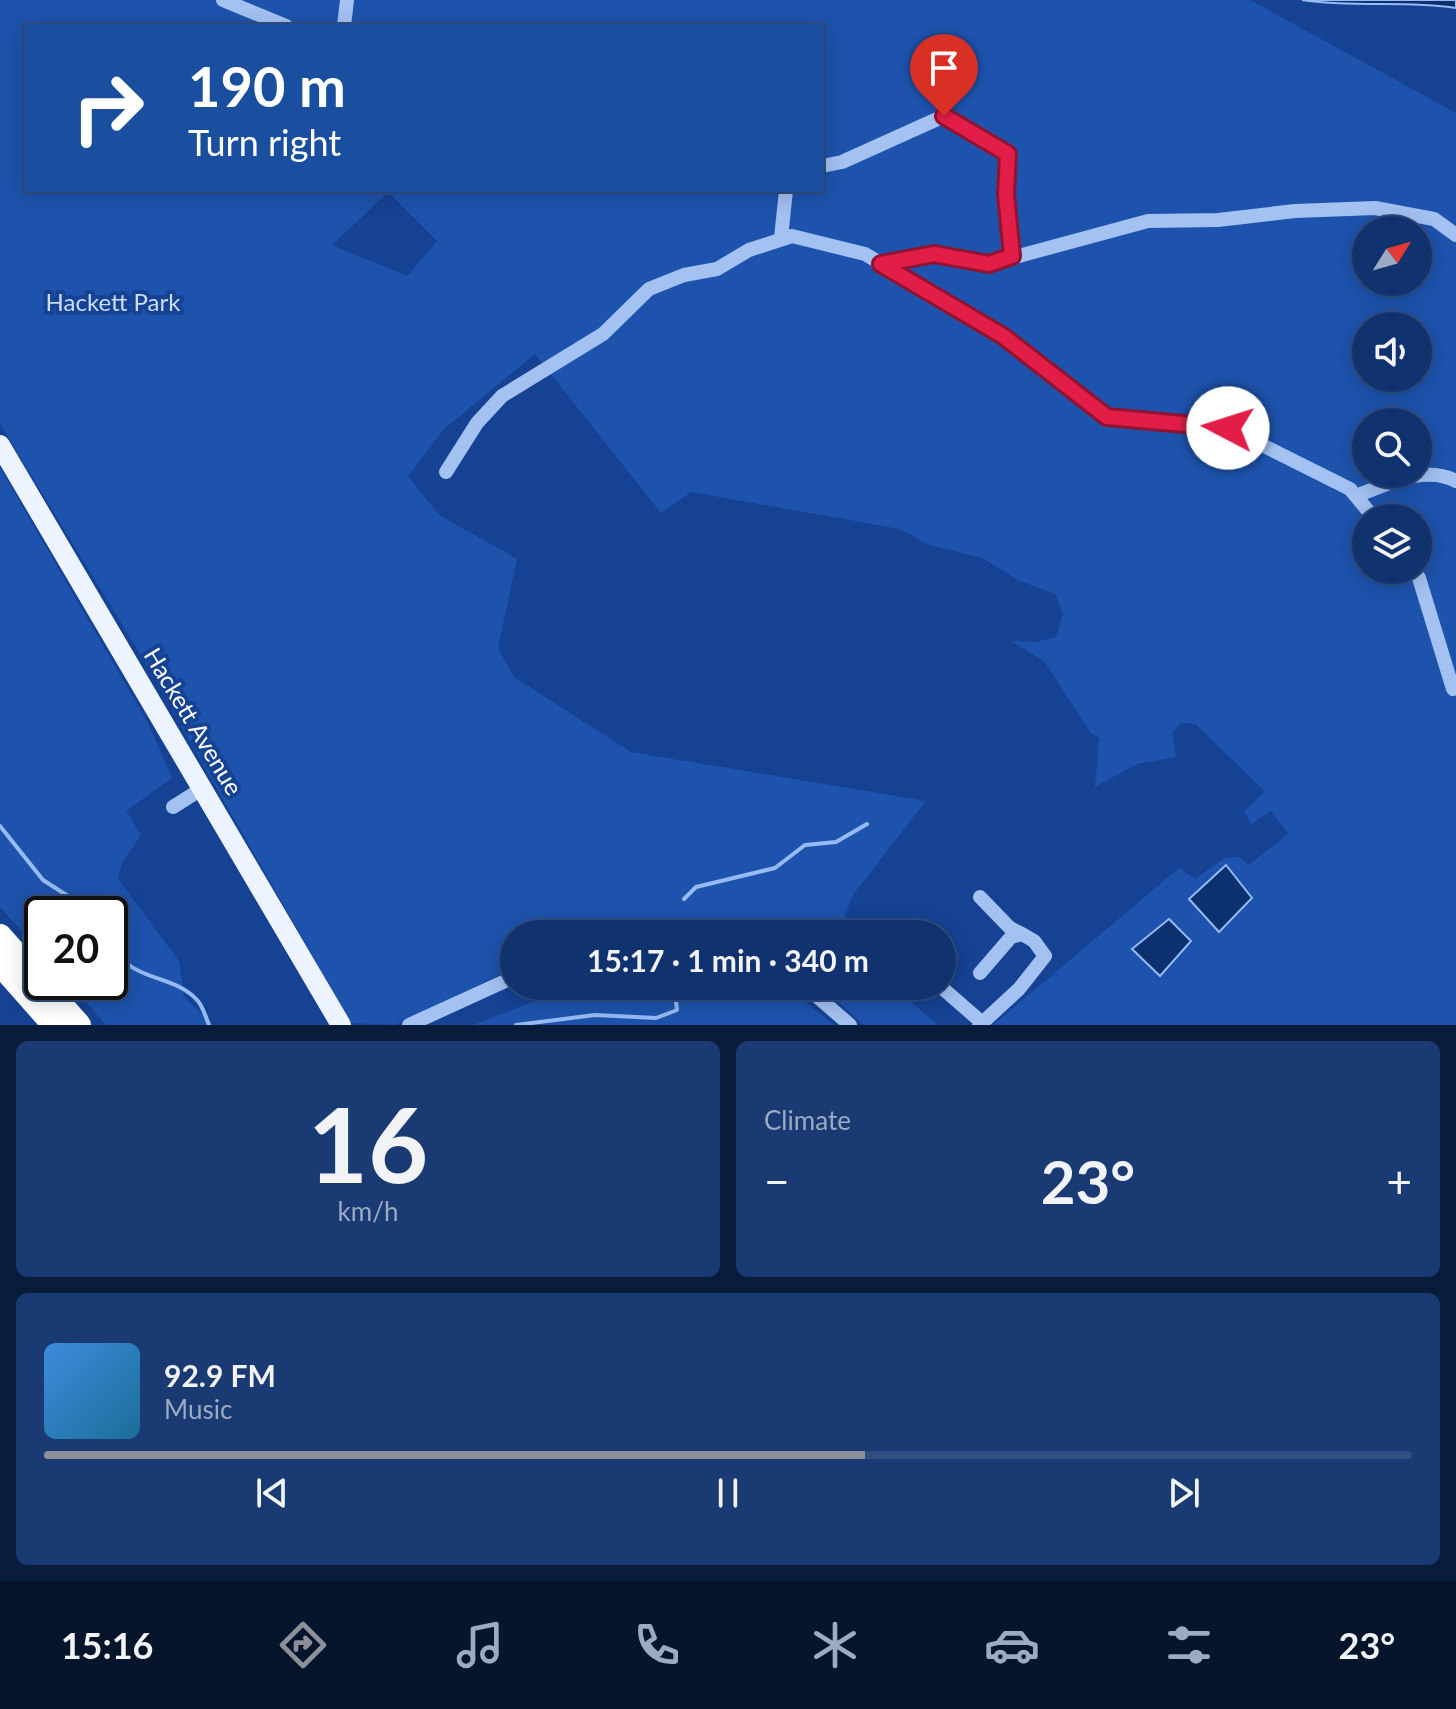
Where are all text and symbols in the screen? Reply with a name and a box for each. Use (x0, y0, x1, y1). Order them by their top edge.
pin (910, 34, 978, 116)
icon: arrive (922, 46, 966, 90)
text: 190 m (188, 52, 346, 119)
icon: right (56, 56, 160, 160)
text: Turn right (188, 120, 341, 164)
north arrow (1352, 216, 1432, 296)
map controls (1352, 216, 1432, 584)
park label: Hackett Park (46, 287, 181, 316)
button: sound (1352, 312, 1432, 392)
position arrow (1186, 386, 1270, 470)
button: search (1352, 408, 1432, 488)
button: layers (1352, 504, 1432, 584)
street label: Hackett Avenue (139, 642, 249, 800)
speed limit sign: 20 (24, 896, 128, 1000)
text: 15:17 · 1 min · 340 m (587, 942, 869, 978)
text: 16 (308, 1080, 428, 1205)
text: Climate (764, 1104, 851, 1136)
text: 23° (1041, 1145, 1135, 1217)
text: − (764, 1155, 790, 1207)
text: + (1386, 1155, 1412, 1207)
text: km/h (338, 1195, 398, 1227)
text: 92.9 FM (164, 1357, 276, 1393)
text: Music (164, 1393, 232, 1425)
icon: previous (250, 1471, 294, 1515)
icon: pause (706, 1471, 750, 1515)
icon: next (1162, 1471, 1206, 1515)
icon: directions (275, 1617, 331, 1673)
icon: music (452, 1617, 508, 1673)
icon: phone (629, 1617, 685, 1673)
icon: climate (807, 1617, 863, 1673)
icon: car (984, 1617, 1040, 1673)
icon: filters (1161, 1617, 1217, 1673)
text: 15:16 (61, 1623, 153, 1667)
text: 23° (1339, 1623, 1395, 1667)

